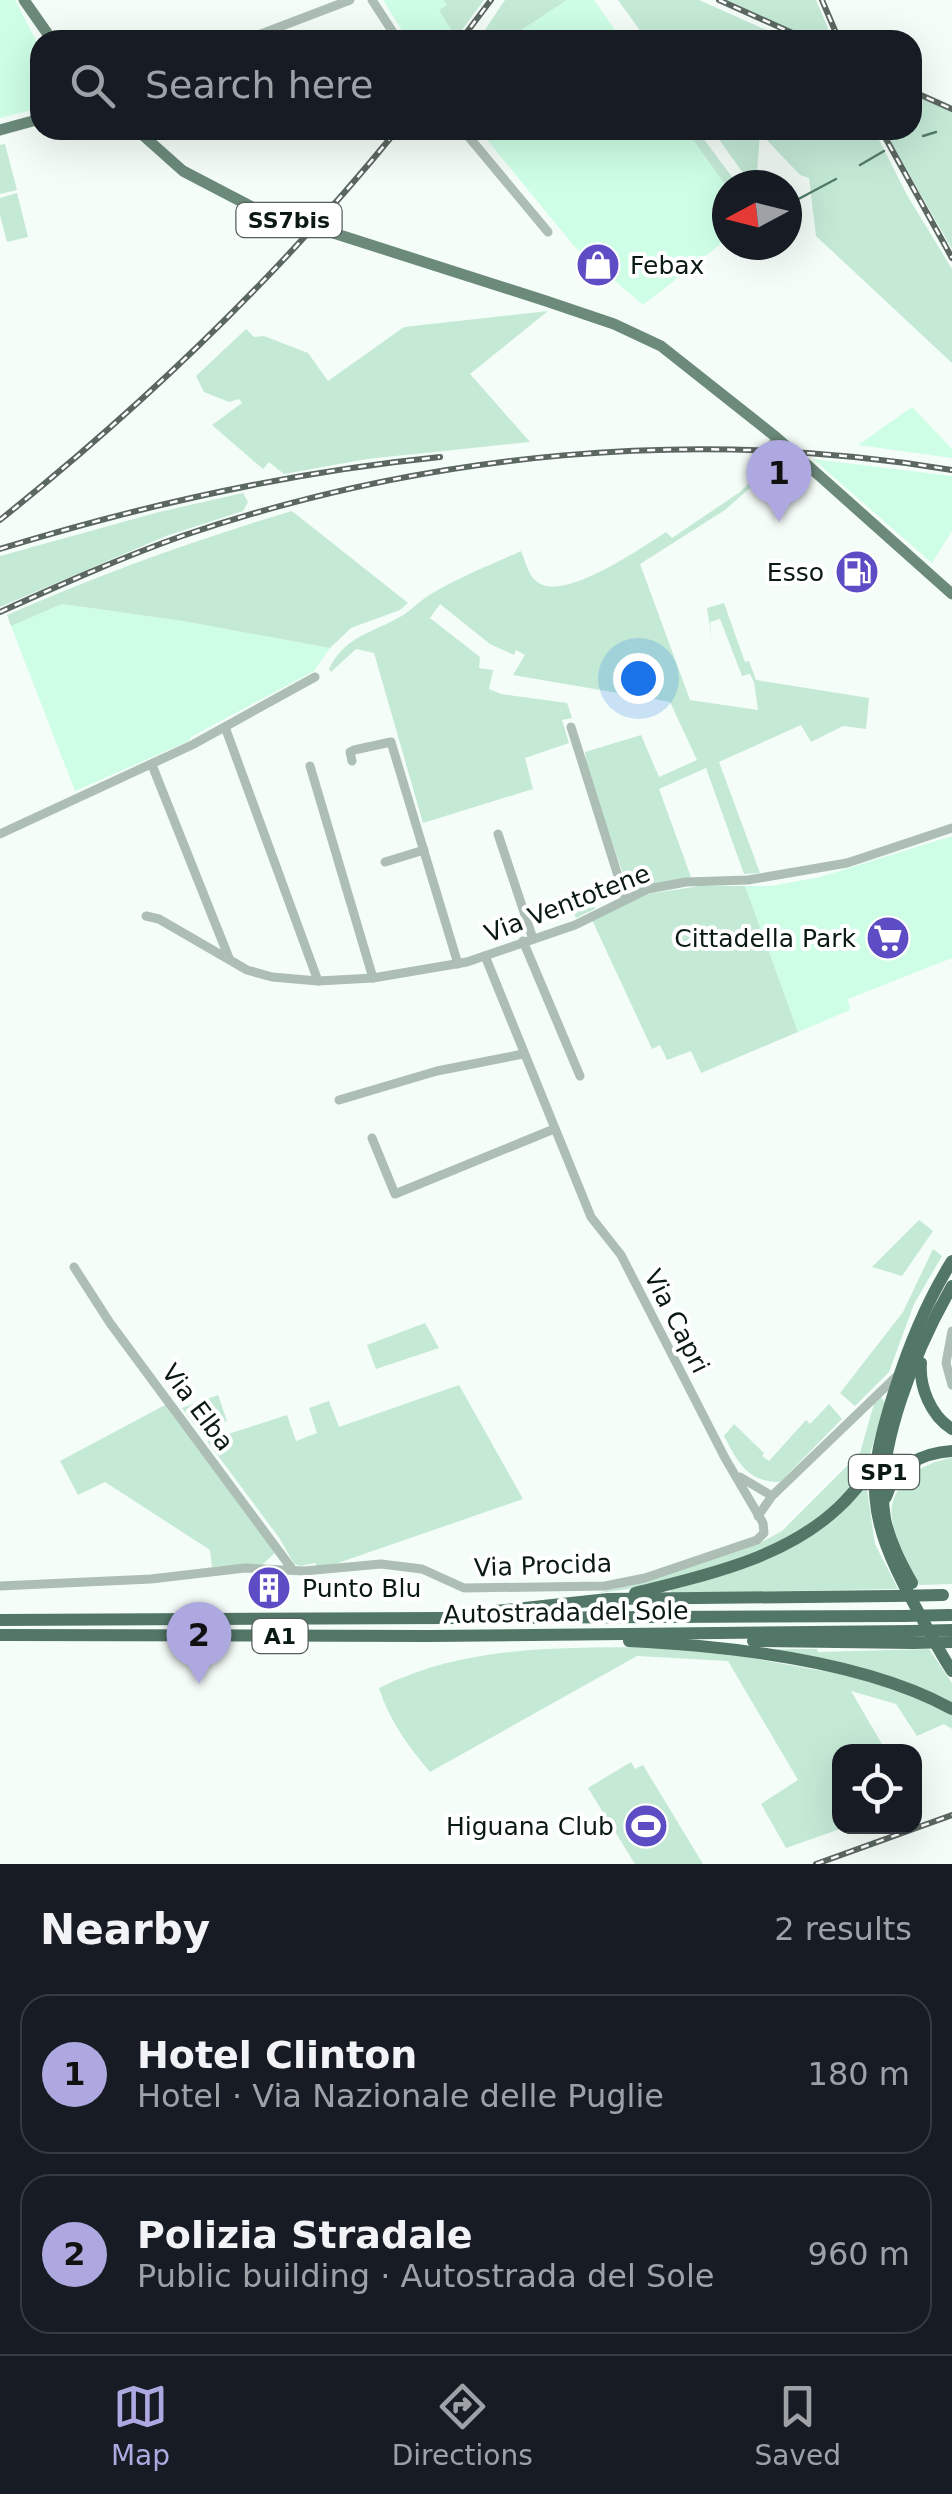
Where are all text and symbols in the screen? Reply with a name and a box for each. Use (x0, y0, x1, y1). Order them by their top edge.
search box (30, 30, 922, 140)
icon: search (65, 58, 120, 113)
text: Search here (145, 63, 373, 107)
north arrow (712, 170, 802, 260)
road number: SS7bis (236, 203, 342, 237)
shop icon: Febax (575, 242, 621, 288)
place label: Febax (630, 251, 704, 280)
pin: 1 (746, 440, 812, 522)
fuel station icon: Esso (834, 549, 880, 595)
place label: Esso (767, 558, 824, 587)
your location (613, 653, 664, 704)
street label: Via Ventotene (480, 859, 654, 948)
supermarket icon: Cittadella Park (865, 915, 911, 961)
place label: Cittadella Park (674, 924, 857, 953)
street label: Via Capri (638, 1264, 715, 1378)
street label: Via Elba (156, 1358, 239, 1456)
road number: SP1 (849, 1455, 919, 1489)
street label: Via Procida (473, 1549, 613, 1582)
building icon: Punto Blu (246, 1565, 292, 1611)
place label: Punto Blu (302, 1574, 421, 1603)
street label: Autostrada del Sole (443, 1596, 689, 1629)
pin: 2 (166, 1602, 232, 1684)
road number: A1 (252, 1619, 308, 1653)
map controls (832, 1744, 922, 1834)
button: locate (832, 1744, 922, 1834)
sports icon: Higuana Club (623, 1803, 669, 1849)
place label: Higuana Club (446, 1812, 614, 1841)
text: Nearby (40, 1905, 210, 1954)
text: 2 results (774, 1910, 912, 1948)
text: Hotel Clinton (137, 2033, 417, 2077)
text: 1 (63, 2055, 86, 2093)
text: 180 m (808, 2055, 910, 2093)
text: Hotel · Via Nazionale delle Puglie (137, 2077, 664, 2115)
text: Polizia Stradale (137, 2213, 473, 2257)
text: 2 (63, 2235, 86, 2273)
text: 960 m (808, 2235, 910, 2273)
text: Public building · Autostrada del Sole (137, 2257, 714, 2295)
tab: Map (111, 2379, 170, 2472)
tab: Directions (392, 2379, 533, 2472)
tab: Saved (755, 2379, 841, 2472)

